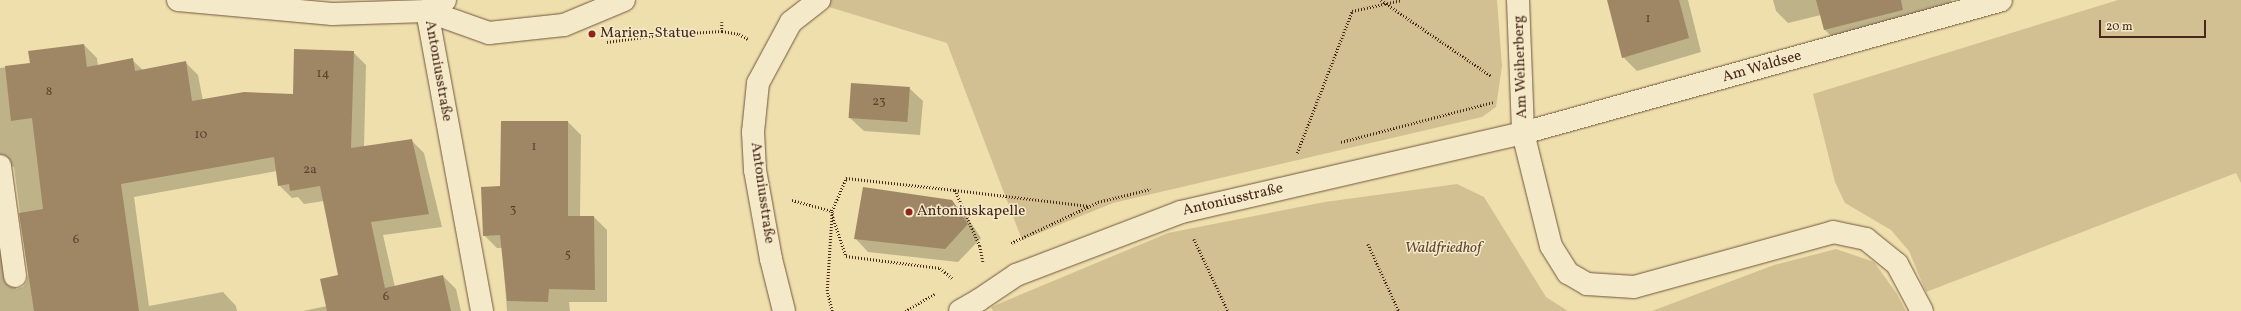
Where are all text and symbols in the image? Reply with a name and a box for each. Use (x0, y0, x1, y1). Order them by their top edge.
house number: 1 (1645, 11, 1651, 27)
scale bar (2101, 12, 2208, 38)
street label: Am Weiherberg (1510, 15, 1532, 119)
street label: Antoniusstraße (420, 19, 456, 123)
text: 20 m (2106, 19, 2133, 35)
place label: Marien-Statue (600, 25, 696, 43)
marker: Marien-Statue (587, 29, 597, 39)
street label: Am Waldsee (1720, 47, 1804, 87)
house number: 14 (317, 66, 329, 82)
house number: 8 (46, 84, 52, 100)
house number: 23 (872, 94, 886, 110)
house number: 10 (195, 127, 207, 143)
house number: 1 (531, 139, 537, 155)
street label: Antoniusstraße (746, 141, 778, 245)
house number: 2a (303, 162, 317, 178)
street label: Antoniusstraße (1181, 180, 1285, 220)
house number: 3 (510, 202, 516, 218)
place label: Antoniuskapelle (917, 203, 1025, 221)
marker: Antoniuskapelle (904, 207, 914, 217)
house number: 6 (73, 232, 79, 248)
park label: Waldfriedhof (1405, 240, 1481, 258)
house number: 5 (565, 247, 571, 263)
house number: 6 (383, 289, 389, 305)

